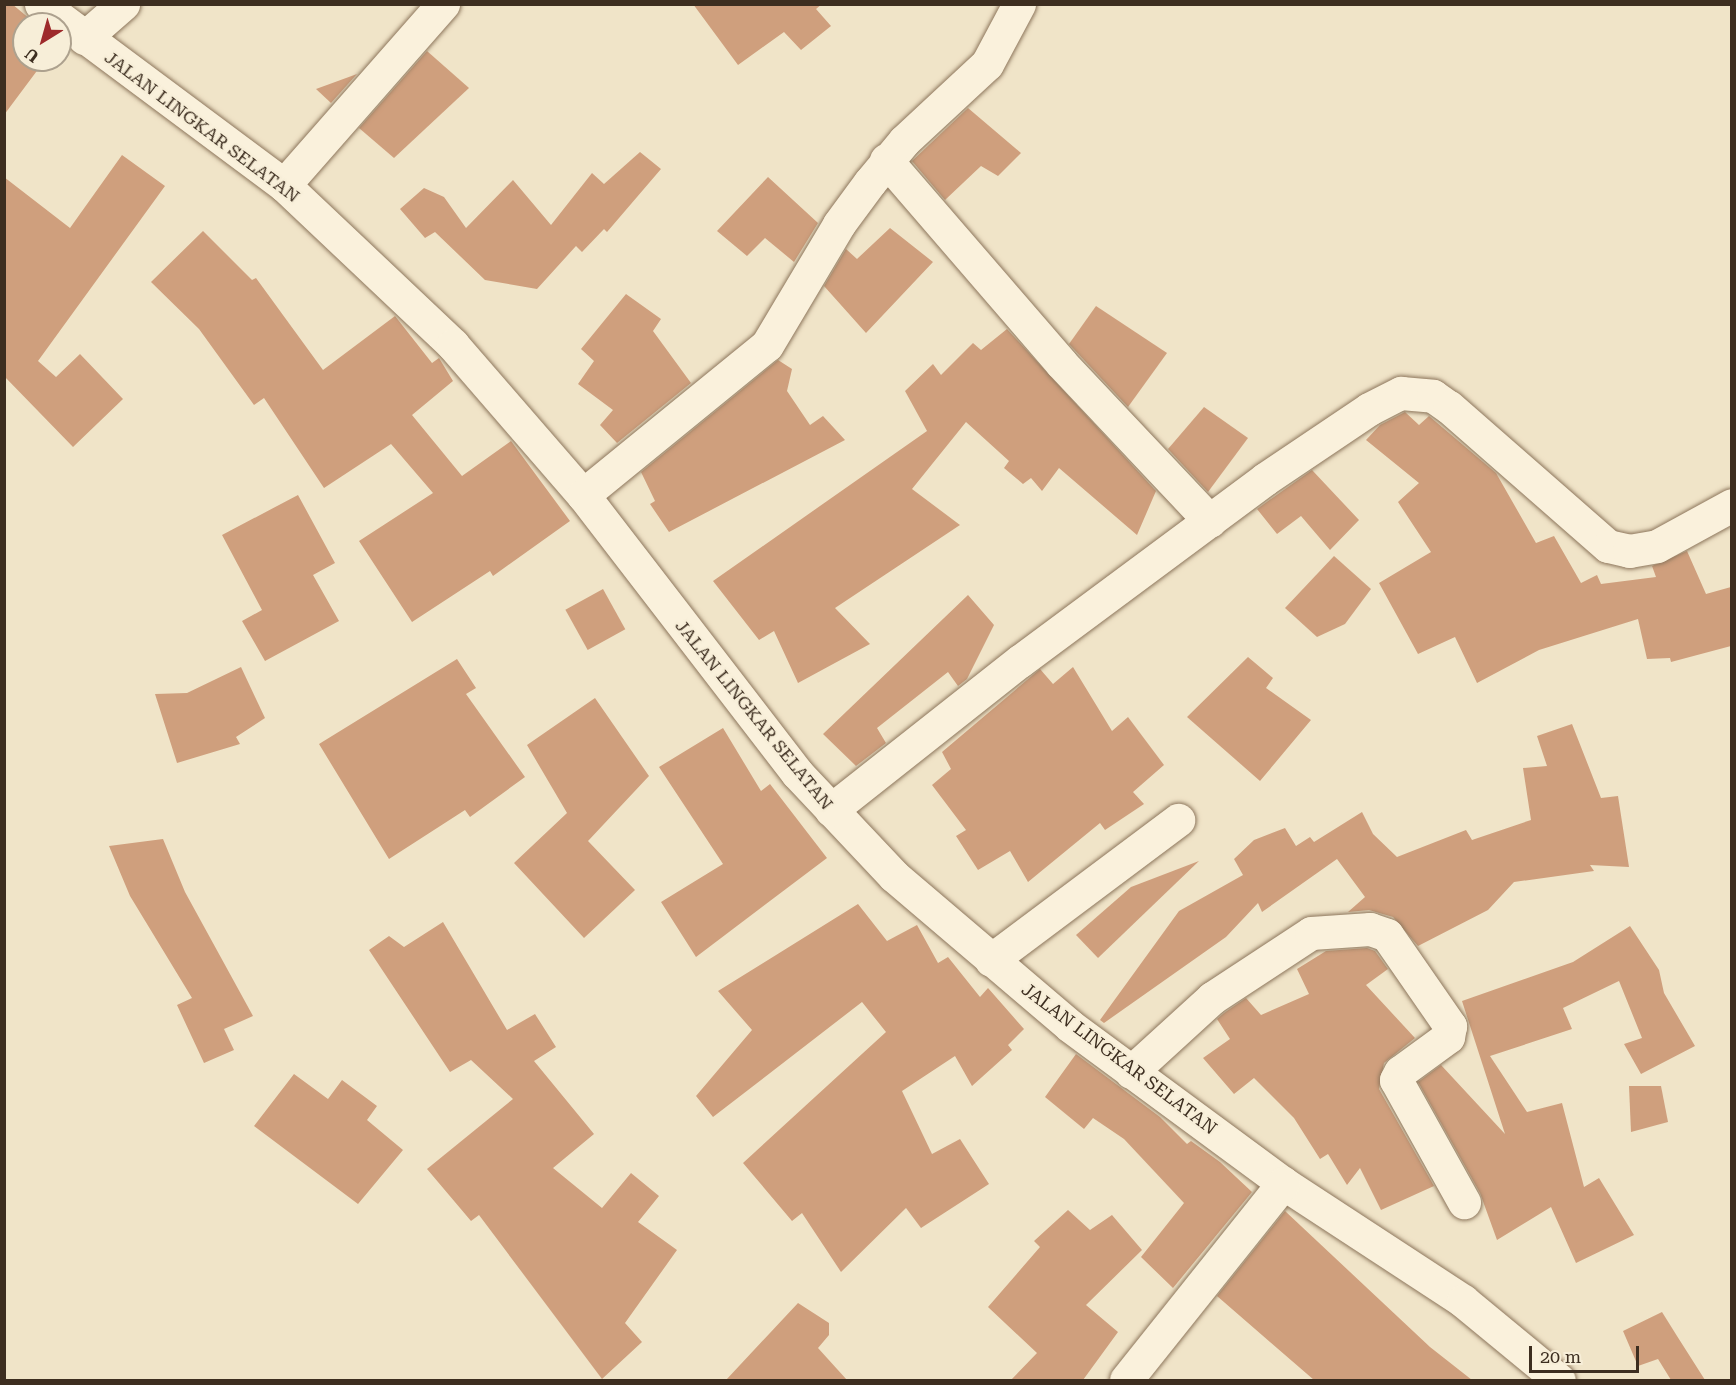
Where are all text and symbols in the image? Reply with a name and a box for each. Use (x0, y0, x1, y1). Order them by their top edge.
north arrow (12, 12, 72, 72)
text: U (21, 44, 43, 66)
street label: JALAN LINGKAR SELATAN (100, 47, 304, 207)
street label: JALAN LINGKAR SELATAN (670, 615, 838, 815)
street label: JALAN LINGKAR SELATAN (1017, 979, 1221, 1139)
scale bar (1532, 1334, 1642, 1372)
text: 20 m (1540, 1346, 1581, 1367)

